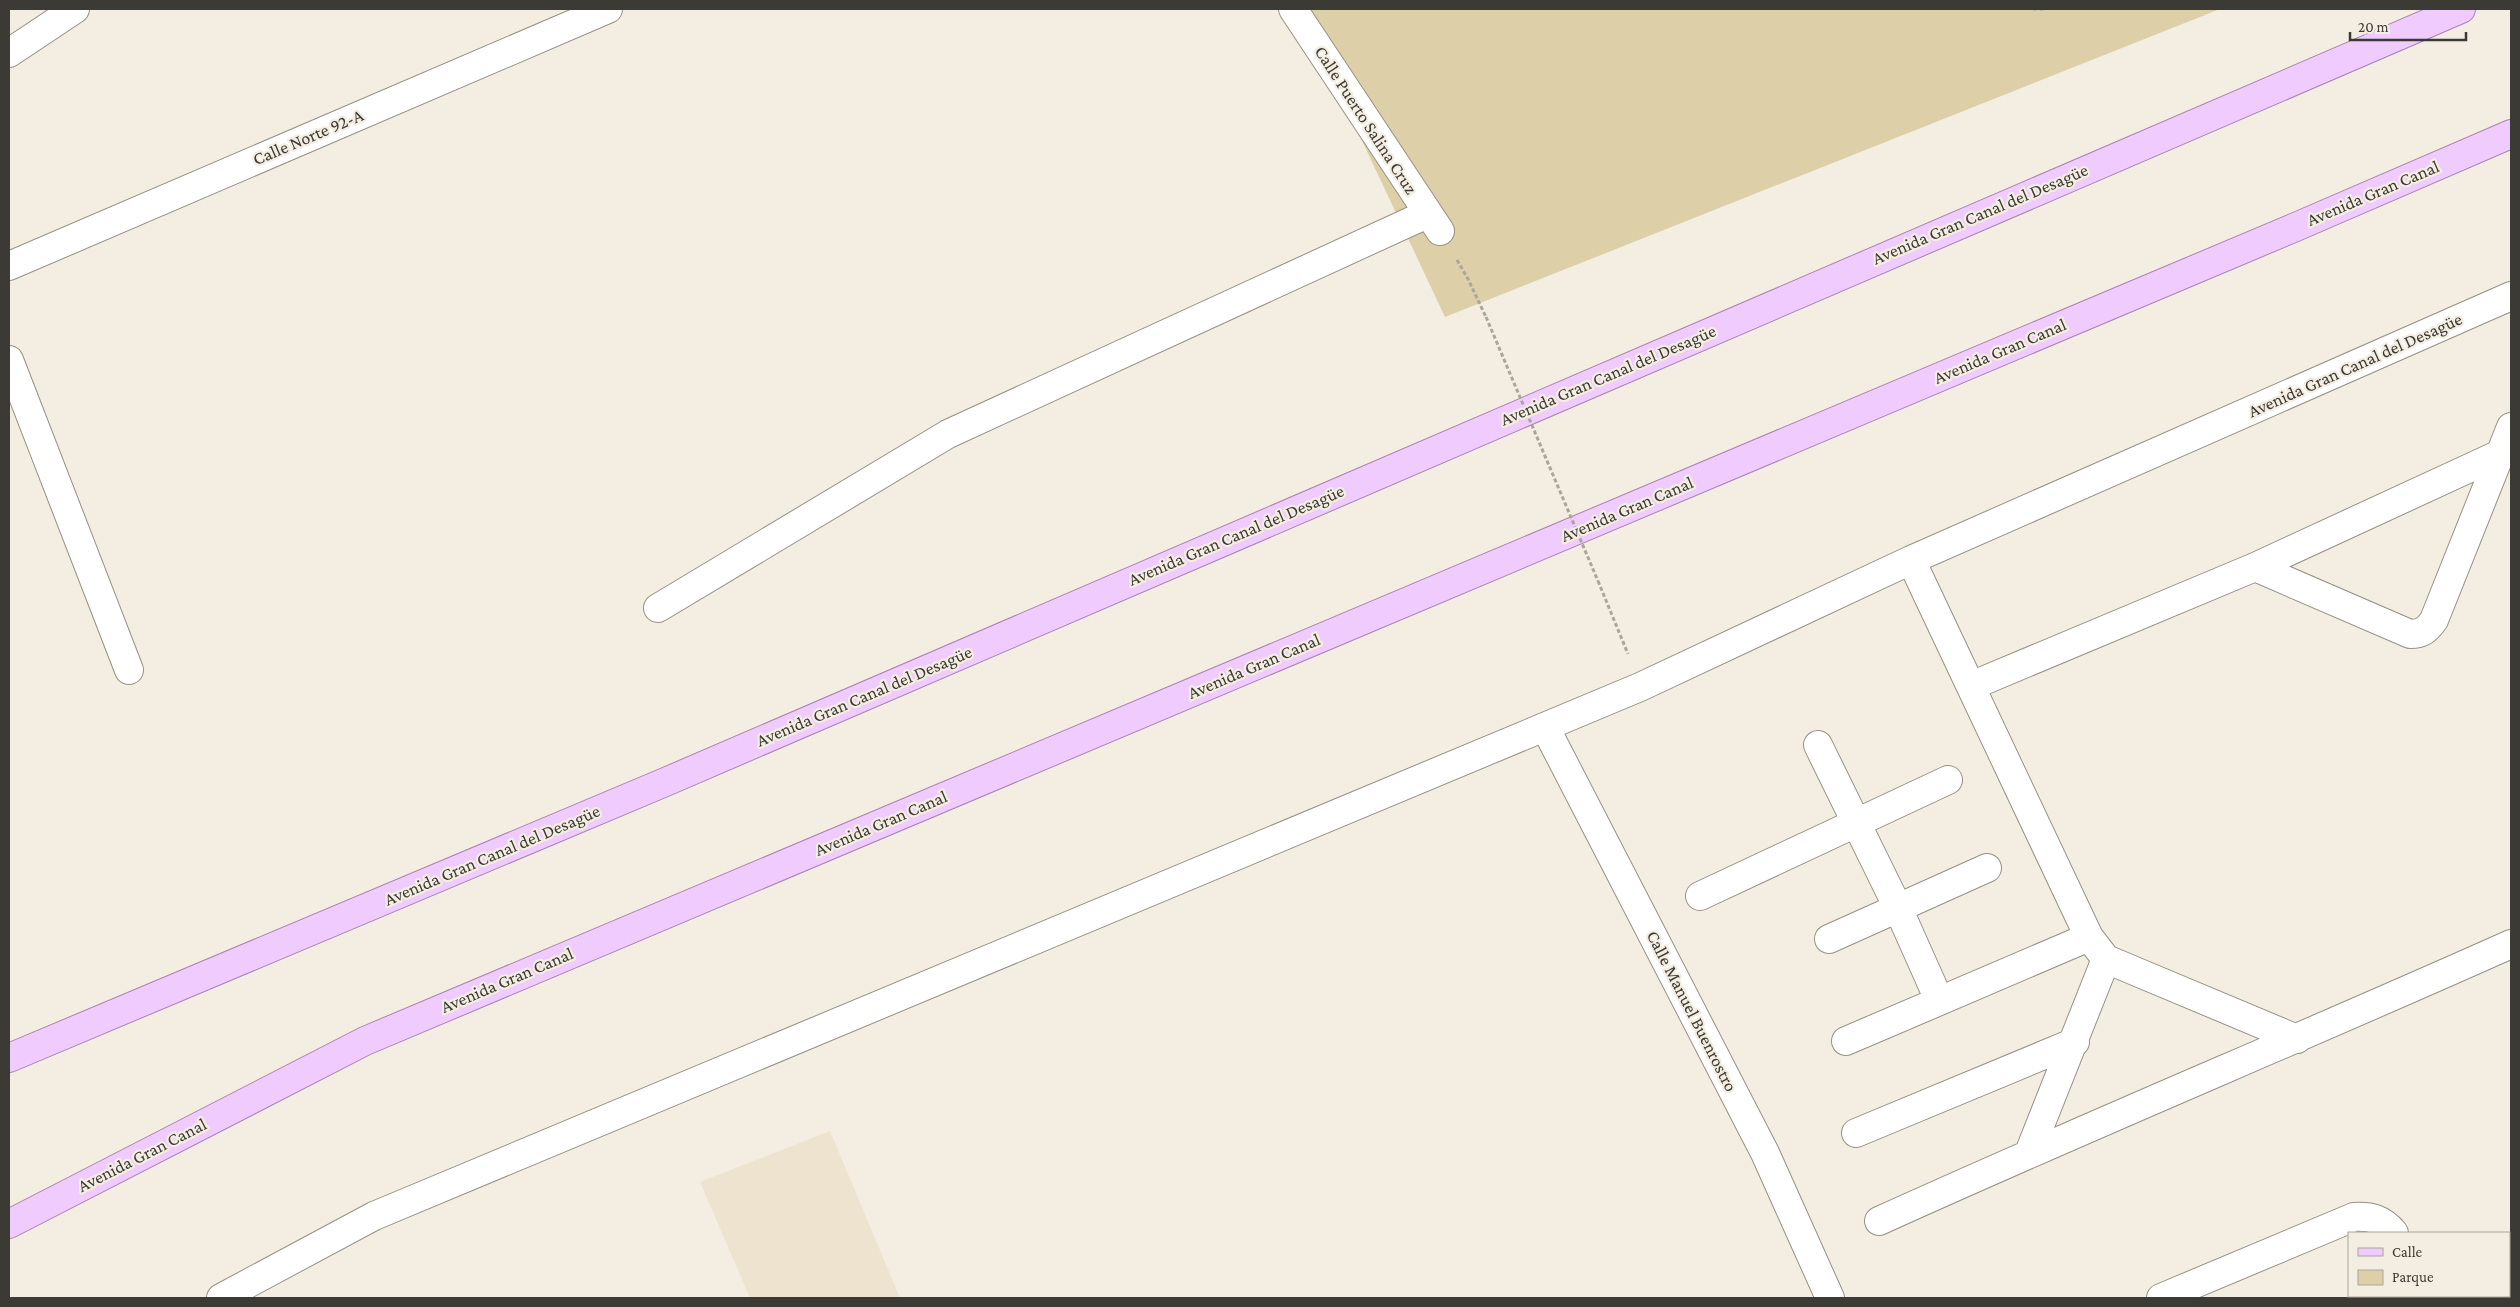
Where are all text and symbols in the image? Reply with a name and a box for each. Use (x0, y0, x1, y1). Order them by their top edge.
scale bar (2350, 10, 2466, 42)
text: 20 m (2358, 19, 2389, 35)
street label: Calle Puerto Salina Cruz (1311, 42, 1422, 198)
street label: Calle Norte 92-A (250, 104, 367, 169)
street label: Avenida Gran Canal (2304, 156, 2442, 230)
street label: Avenida Gran Canal del Desagüe (1869, 159, 2091, 269)
street label: Avenida Gran Canal del Desagüe (2245, 309, 2465, 421)
street label: Avenida Gran Canal (1931, 314, 2069, 388)
street label: Avenida Gran Canal del Desagüe (1497, 320, 1719, 430)
street label: Avenida Gran Canal (1558, 472, 1696, 546)
street label: Avenida Gran Canal del Desagüe (1125, 480, 1347, 590)
street label: Avenida Gran Canal (1185, 629, 1323, 703)
street label: Avenida Gran Canal del Desagüe (753, 641, 975, 751)
street label: Avenida Gran Canal (812, 786, 950, 860)
street label: Avenida Gran Canal del Desagüe (381, 800, 603, 910)
street label: Calle Manuel Buenrostro (1643, 927, 1741, 1095)
street label: Avenida Gran Canal (438, 943, 576, 1017)
street label: Avenida Gran Canal (74, 1114, 210, 1196)
legend (2348, 1232, 2510, 1297)
text: Calle (2392, 1244, 2423, 1260)
text: Parque (2392, 1269, 2434, 1286)

